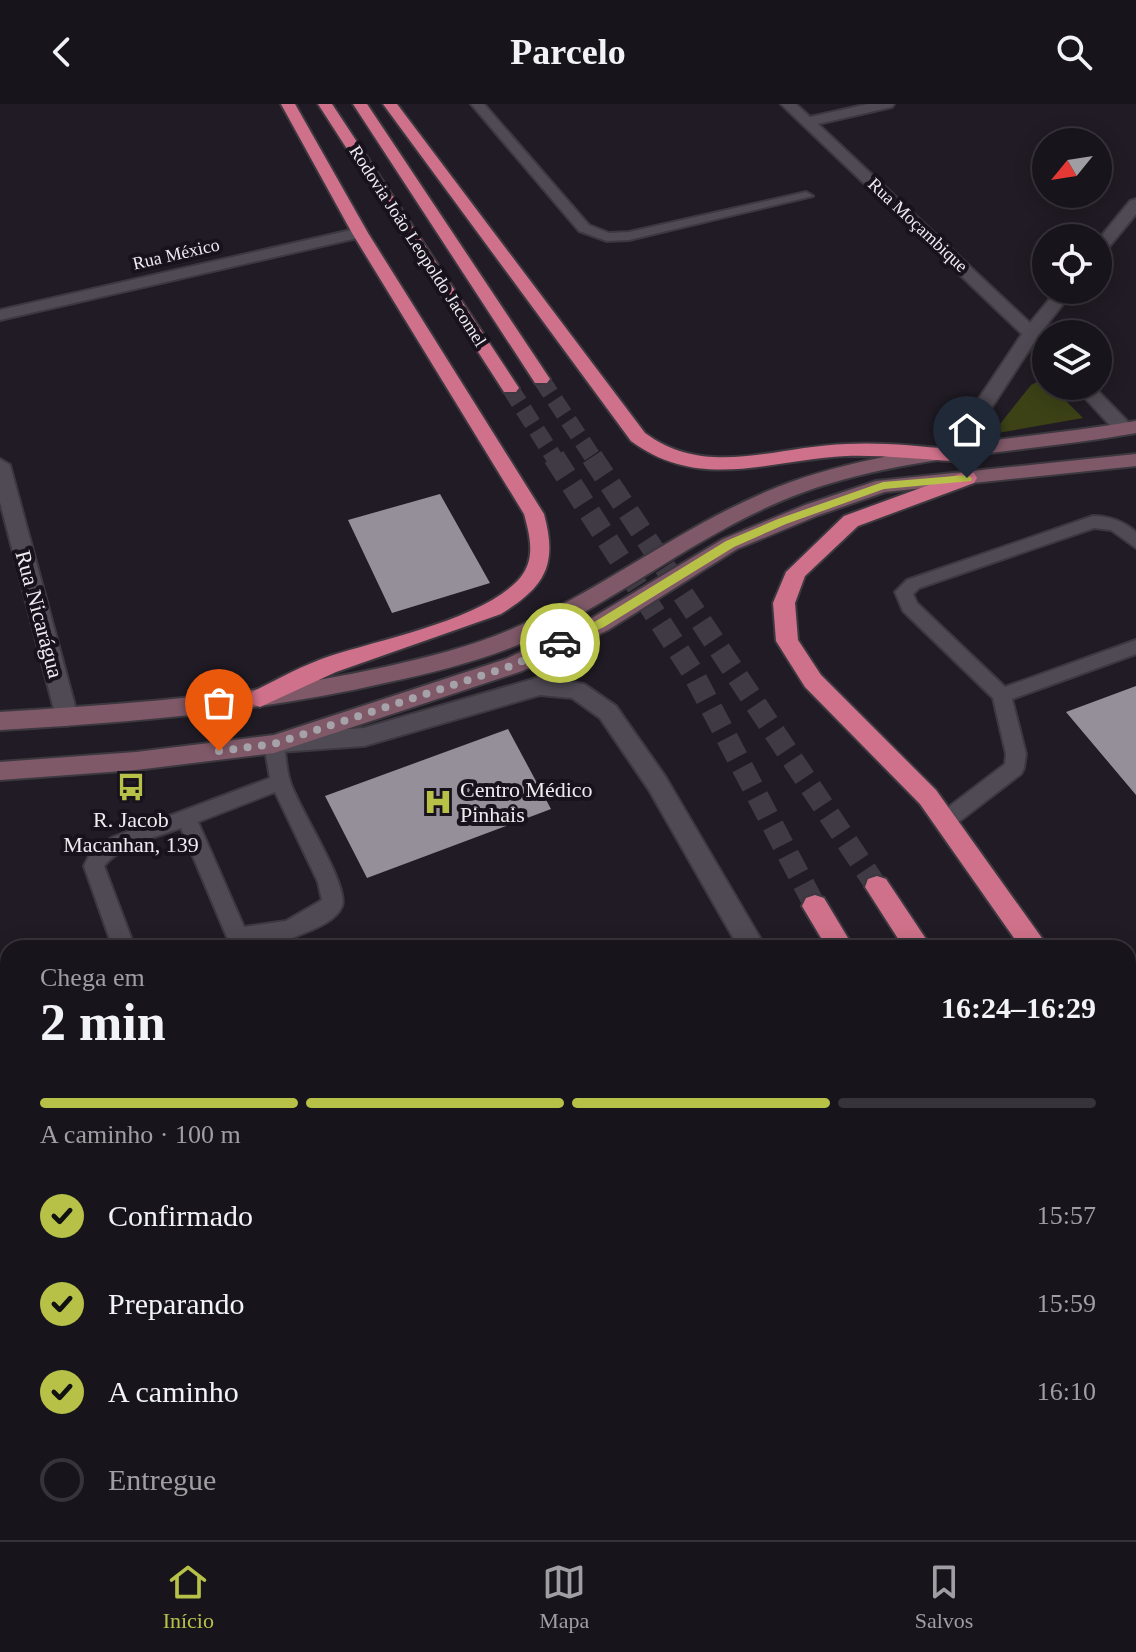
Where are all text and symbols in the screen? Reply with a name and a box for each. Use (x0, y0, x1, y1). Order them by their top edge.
icon: back (40, 30, 84, 74)
icon: search (1052, 30, 1096, 74)
text: Parcelo (510, 32, 626, 72)
north arrow (1032, 128, 1112, 208)
map controls (1032, 128, 1112, 400)
street label: Rodovia João Leopoldo Jacomel (345, 142, 491, 350)
street label: Rua Moçambique (864, 174, 972, 276)
button: locate (1032, 224, 1112, 304)
street label: Rua México (131, 234, 221, 274)
button: layers (1032, 320, 1112, 400)
pin (933, 396, 1001, 478)
icon: home (945, 408, 989, 452)
street label: Rua Nicarágua (10, 547, 69, 681)
courier (520, 603, 600, 683)
icon: car (538, 621, 582, 665)
pin (185, 669, 253, 751)
icon: bag (197, 681, 241, 725)
bus stop icon: R. Jacob Macanhan, 139 (116, 772, 146, 802)
place label: Centro Médico Pinhais (460, 777, 593, 827)
hospital icon: Centro Médico Pinhais (423, 787, 453, 817)
place label: R. Jacob Macanhan, 139 (63, 807, 199, 857)
text: Chega em (40, 963, 145, 992)
text: 16:24–16:29 (941, 991, 1096, 1024)
text: 2 min (40, 994, 166, 1051)
text: A caminho · 100 m (40, 1120, 241, 1149)
icon: check (40, 1194, 84, 1238)
text: Confirmado (108, 1199, 253, 1232)
text: 15:57 (1037, 1201, 1096, 1230)
icon: check (40, 1282, 84, 1326)
text: Preparando (108, 1287, 245, 1320)
text: 15:59 (1037, 1289, 1096, 1318)
icon: check (40, 1370, 84, 1414)
text: A caminho (108, 1375, 239, 1408)
text: 16:10 (1037, 1377, 1096, 1406)
text: Entregue (108, 1463, 216, 1496)
tab: Início (163, 1560, 214, 1634)
tab: Mapa (539, 1560, 589, 1634)
tab: Salvos (915, 1560, 973, 1634)

